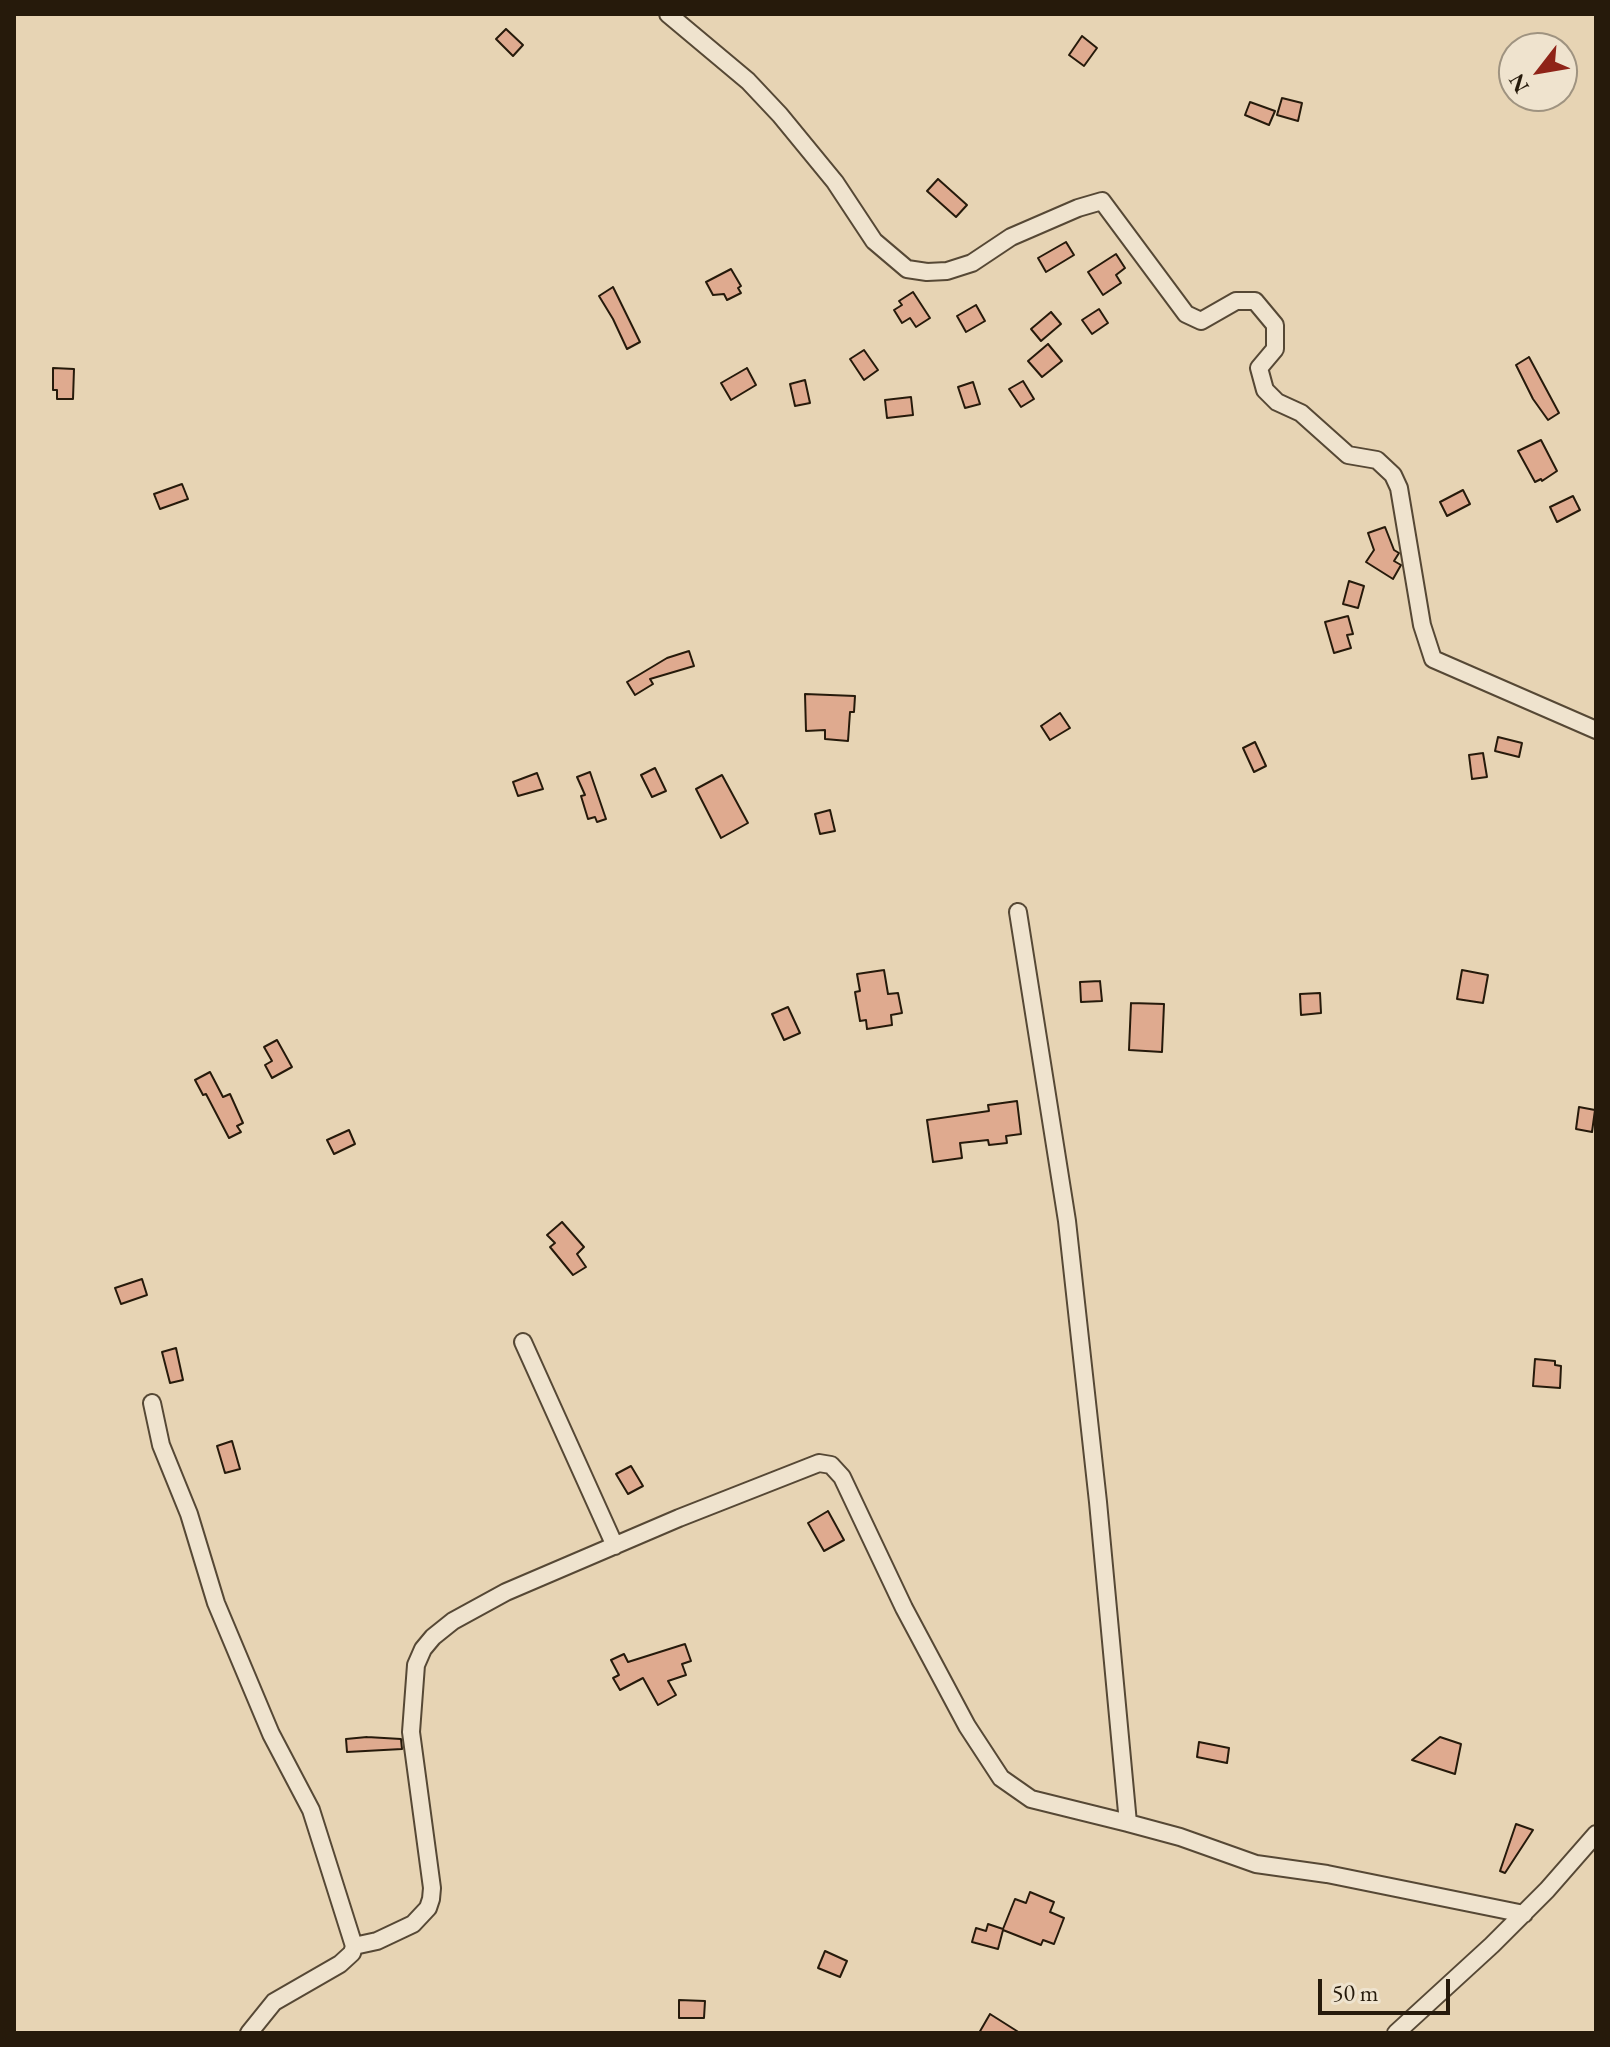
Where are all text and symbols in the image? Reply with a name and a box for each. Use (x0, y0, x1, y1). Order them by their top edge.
north arrow (1498, 32, 1578, 112)
text: N (1502, 68, 1536, 99)
scale bar (1322, 1963, 1454, 2013)
text: 50 m (1332, 1977, 1379, 2008)

